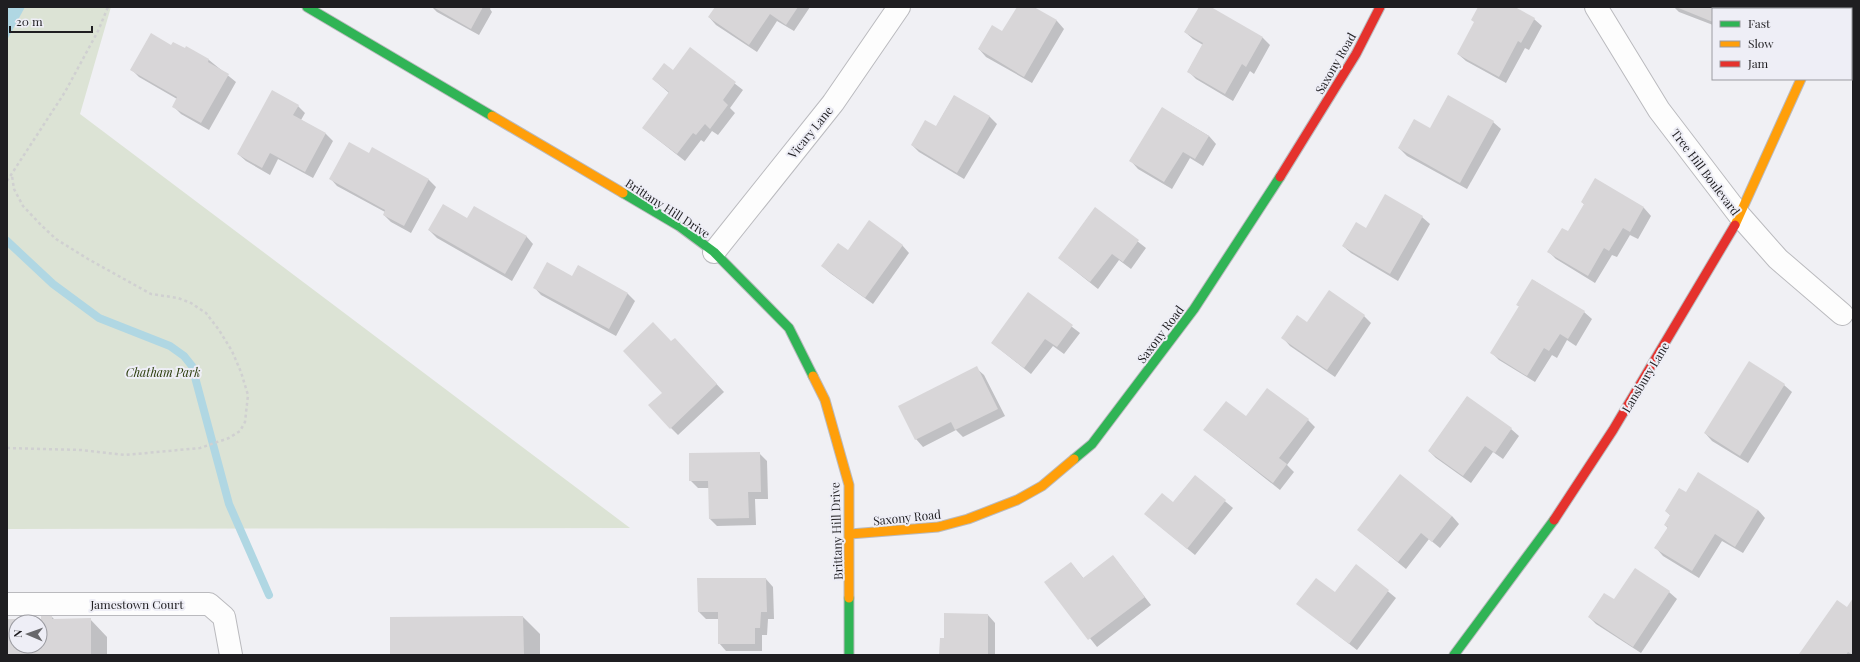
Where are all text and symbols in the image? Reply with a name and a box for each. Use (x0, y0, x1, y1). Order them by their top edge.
scale bar (10, 8, 92, 34)
legend (1712, 8, 1852, 80)
text: 20 m (16, 13, 43, 29)
text: Fast (1748, 15, 1771, 31)
street label: Saxony Road (1311, 29, 1359, 97)
text: Slow (1748, 35, 1774, 51)
text: Jam (1747, 55, 1769, 71)
street label: Vicary Lane (783, 103, 836, 162)
street label: Tree Hill Boulevard (1668, 126, 1744, 219)
street label: Brittany Hill Drive (623, 175, 713, 241)
street label: Saxony Road (1133, 302, 1187, 366)
street label: Lansbury Lane (1618, 339, 1672, 415)
park label: Chatham Park (126, 364, 200, 380)
street label: Brittany Hill Drive (826, 482, 846, 580)
street label: Saxony Road (872, 505, 942, 529)
street label: Jamestown Court (89, 596, 184, 612)
north arrow (8, 614, 48, 654)
text: N (10, 629, 25, 638)

